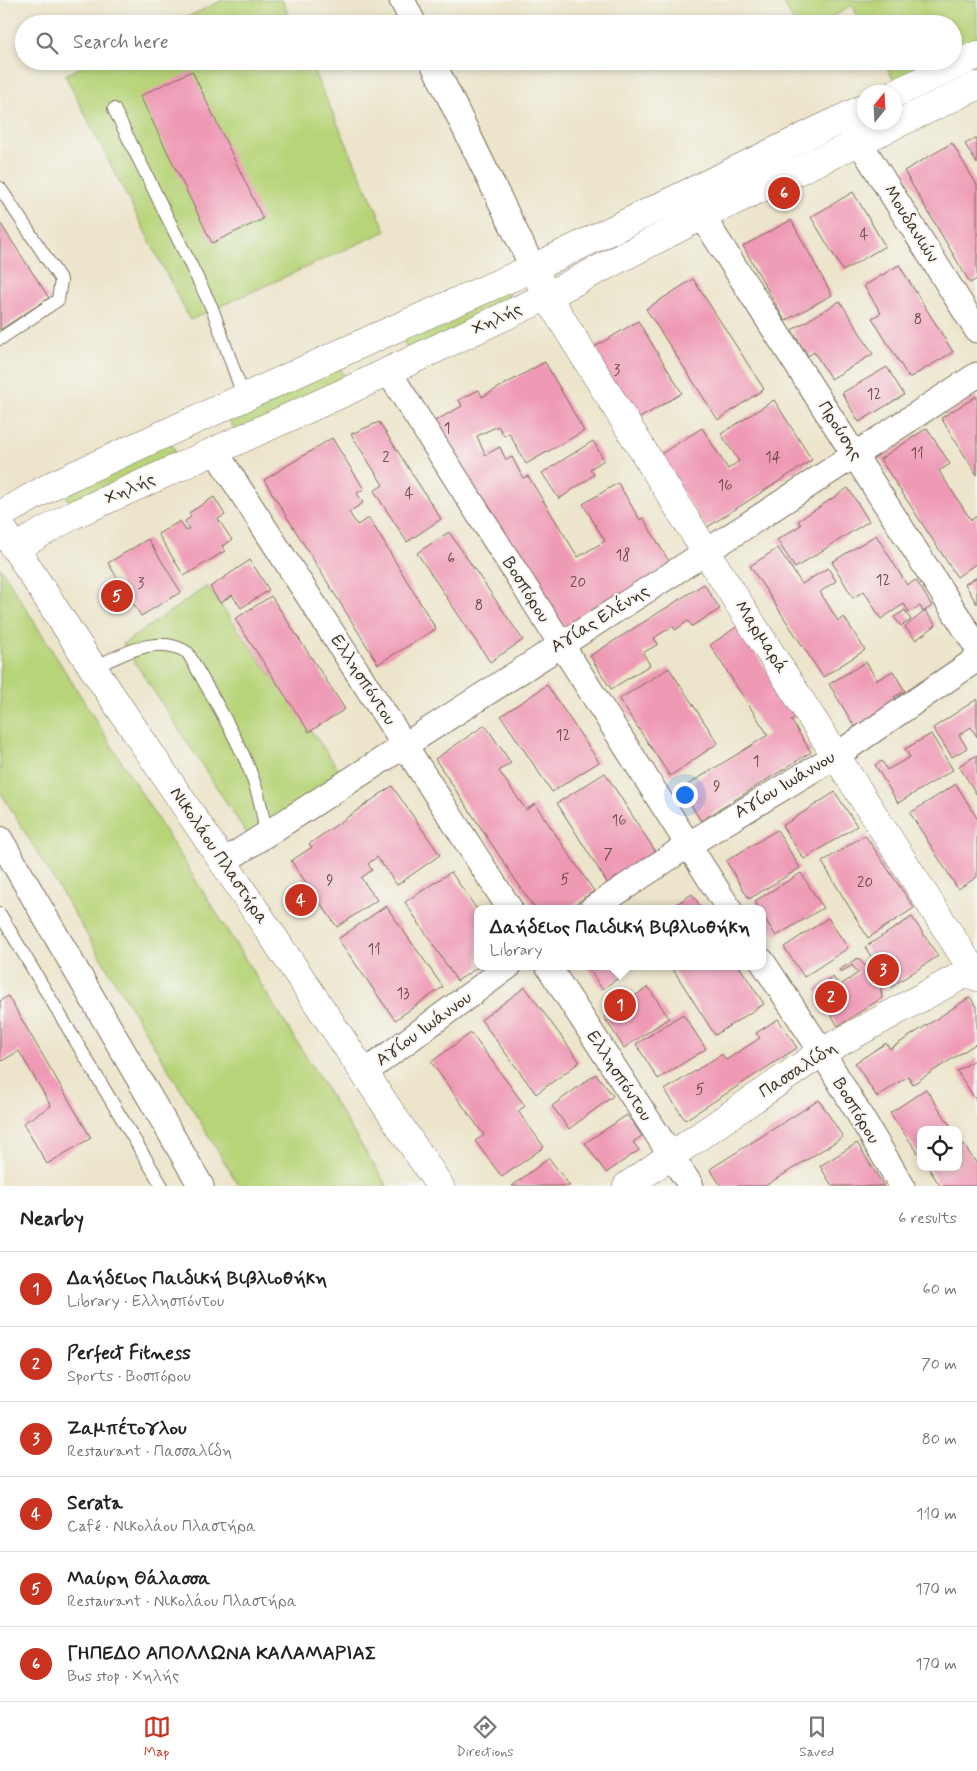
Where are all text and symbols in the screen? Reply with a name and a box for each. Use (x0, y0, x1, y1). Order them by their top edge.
search box (15, 15, 962, 70)
icon: search (33, 29, 61, 57)
text: Search here (73, 30, 169, 55)
north arrow (857, 85, 902, 130)
pin: 6 (768, 174, 800, 212)
street label: Μουδανιών (878, 181, 944, 268)
house number: 4 (860, 225, 869, 245)
street label: Χηλής (468, 297, 526, 341)
house number: 8 (914, 310, 922, 330)
house number: 3 (614, 361, 621, 381)
house number: 12 (867, 385, 881, 405)
street label: Προύσης (812, 397, 868, 465)
house number: 1 (444, 419, 450, 439)
house number: 11 (910, 444, 924, 464)
house number: 2 (382, 448, 390, 468)
house number: 14 (765, 448, 781, 468)
street label: Χηλής (101, 467, 159, 511)
house number: 16 (717, 476, 733, 496)
house number: 4 (405, 484, 414, 504)
house number: 18 (616, 546, 630, 566)
house number: 6 (447, 549, 455, 569)
street label: Βοσπόρου (496, 553, 556, 627)
house number: 12 (876, 571, 890, 591)
house number: 20 (570, 573, 586, 593)
house number: 3 (138, 574, 145, 594)
pin: 5 (101, 577, 133, 615)
street label: Αγίας Ελένης (546, 578, 654, 659)
house number: 8 (475, 596, 483, 616)
street label: Μαρμαρά (728, 596, 794, 678)
street label: Ελλησπόντου (325, 630, 401, 730)
house number: 12 (556, 726, 570, 746)
street label: Αγίου Ιωάννου (730, 745, 840, 825)
house number: 1 (753, 752, 759, 772)
house number: 9 (713, 777, 721, 797)
street label: Νικολάου Πλαστήρα (164, 782, 274, 930)
your location (672, 782, 698, 808)
house number: 16 (611, 811, 627, 831)
house number: 7 (603, 845, 613, 865)
house number: 5 (560, 870, 570, 890)
house number: 9 (326, 871, 334, 891)
house number: 20 (857, 873, 873, 893)
pin: 4 (285, 881, 317, 919)
popup (474, 905, 766, 970)
text: Δαήδειος Παιδική Βιβλιοθήκη (490, 915, 750, 940)
house number: 11 (367, 940, 381, 960)
text: Library (490, 940, 543, 961)
pin: 3 (867, 951, 899, 989)
pin: 2 (815, 978, 847, 1016)
house number: 13 (396, 984, 410, 1004)
street label: Αγίου Ιωάννου (371, 986, 477, 1072)
pin: 1 (604, 986, 636, 1024)
street label: Ελλησπόντου (581, 1026, 657, 1126)
street label: Πασσαλίδη (754, 1036, 842, 1104)
street label: Βοσπόρου (827, 1073, 885, 1149)
house number: 5 (695, 1080, 705, 1100)
map controls (917, 1126, 962, 1171)
button: locate (917, 1126, 962, 1171)
text: Nearby (20, 1205, 84, 1233)
text: 6 results (898, 1208, 957, 1229)
text: Δαήδειος Παιδική Βιβλιοθήκη (67, 1266, 327, 1291)
text: 1 (32, 1279, 40, 1300)
text: 60 m (923, 1279, 957, 1300)
text: Library · Ελλησπόντου (67, 1291, 224, 1312)
text: Perfect Fitness (67, 1341, 191, 1366)
text: 2 (32, 1354, 40, 1375)
text: 70 m (921, 1354, 957, 1375)
text: Sports · Βοσπόρου (67, 1366, 191, 1387)
text: Ζαμπέτογλου (67, 1416, 187, 1441)
text: 3 (32, 1429, 40, 1450)
text: 80 m (922, 1429, 957, 1450)
text: Restaurant · Πασσαλίδη (67, 1441, 232, 1462)
text: Serata (67, 1491, 123, 1516)
text: 4 (31, 1504, 41, 1525)
text: 110 m (916, 1504, 957, 1525)
text: Café · Νικολάου Πλαστήρα (67, 1516, 256, 1537)
text: Μαύρη Θάλασσα (67, 1566, 210, 1591)
text: 5 (31, 1579, 41, 1600)
text: 170 m (915, 1579, 957, 1600)
text: Restaurant · Νικολάου Πλαστήρα (67, 1591, 297, 1612)
text: ΓΗΠΕΔΟ ΑΠΟΛΛΩΝΑ ΚΑΛΑΜΑΡΙΑΣ (67, 1641, 376, 1666)
text: 6 (32, 1654, 40, 1675)
text: 170 m (915, 1654, 957, 1675)
text: Bus stop · Χηλής (67, 1666, 179, 1687)
tab: Map (143, 1713, 171, 1761)
tab: Directions (456, 1713, 514, 1761)
tab: Saved (799, 1713, 834, 1761)

